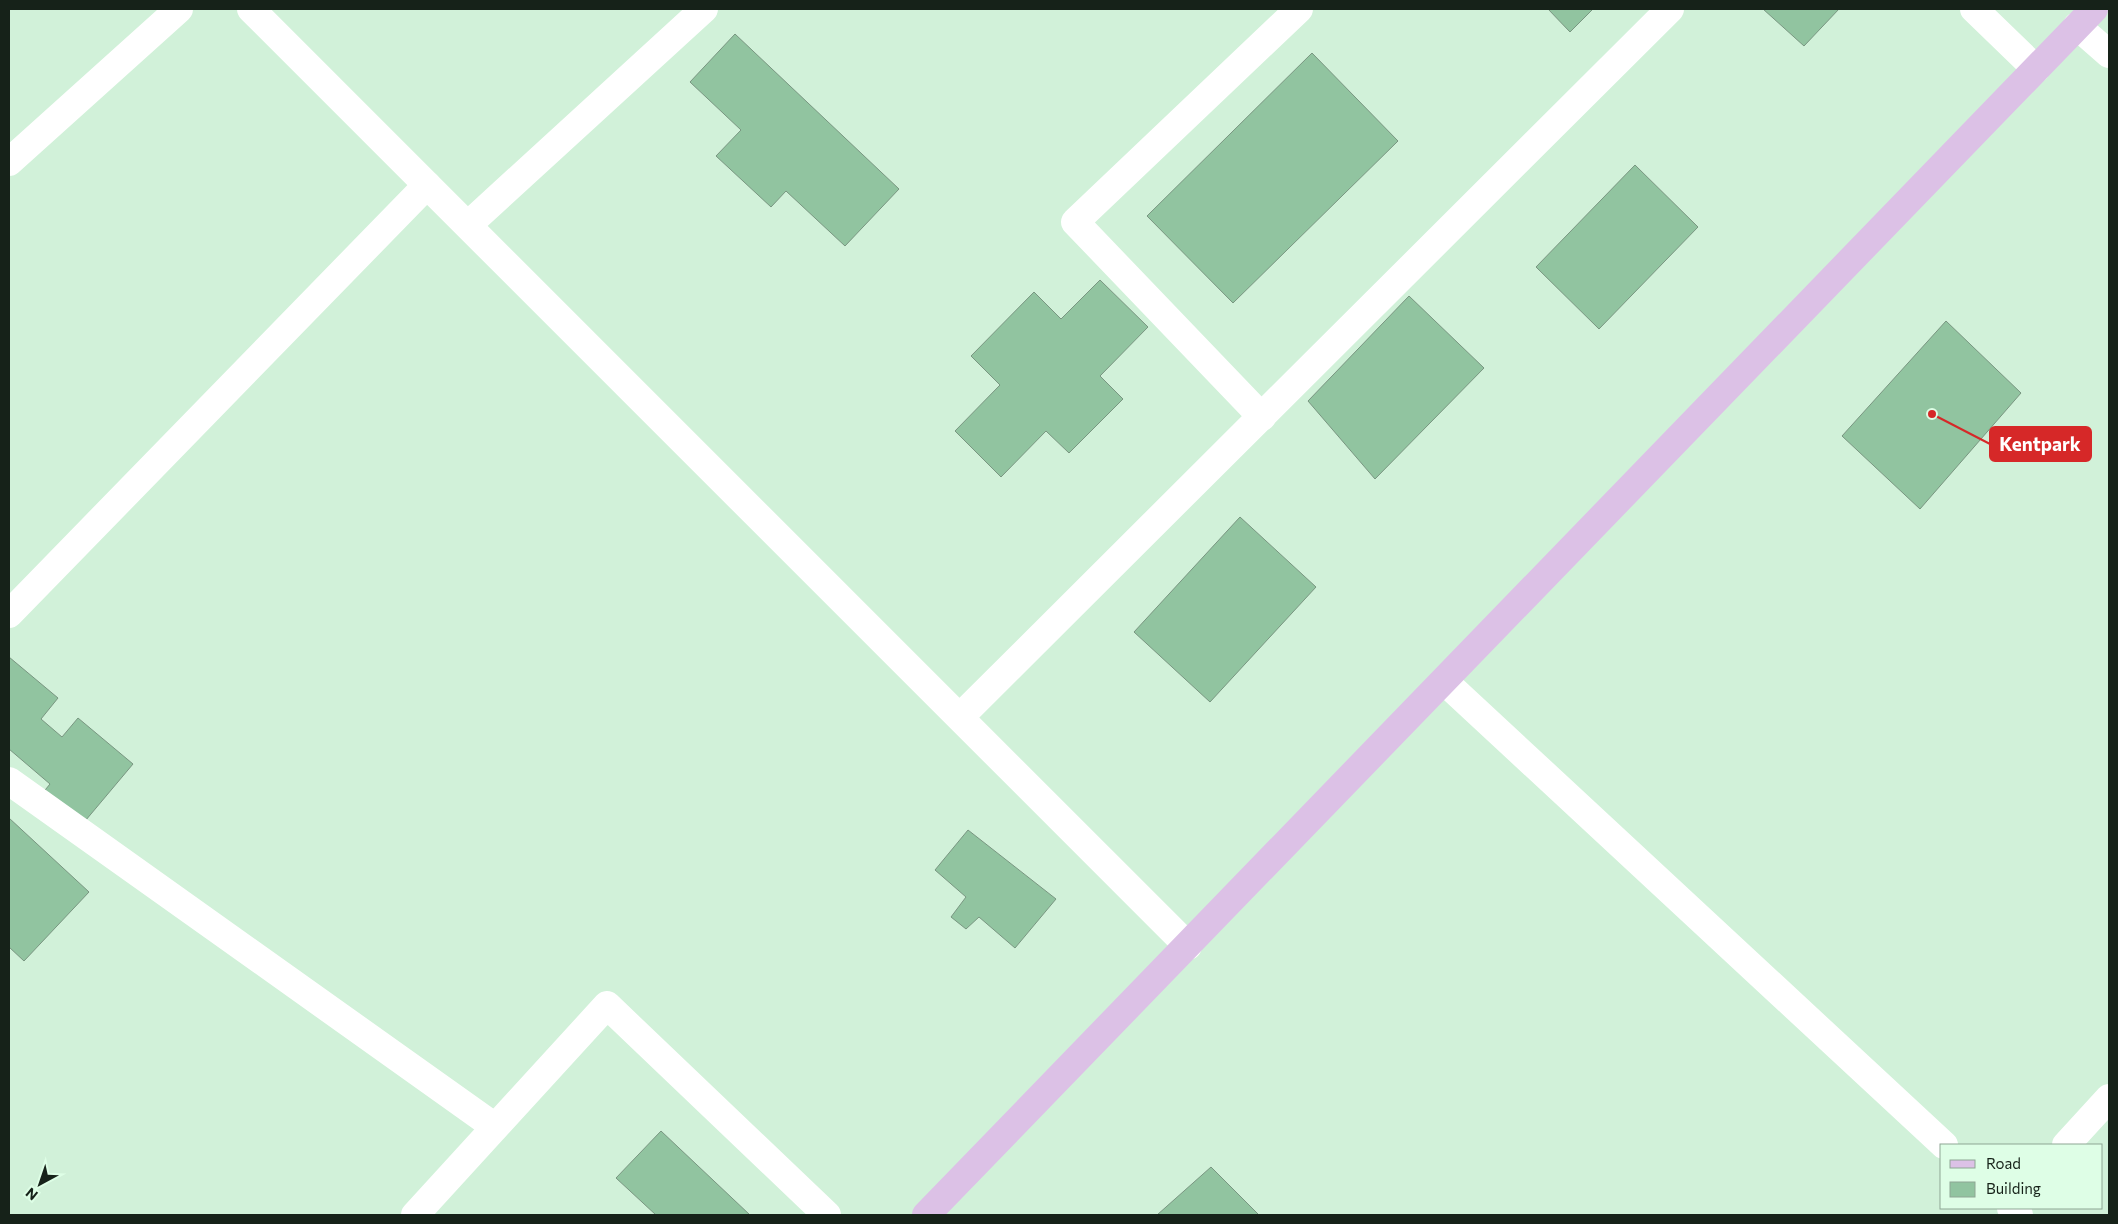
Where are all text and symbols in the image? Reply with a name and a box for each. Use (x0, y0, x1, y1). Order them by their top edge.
callout: Kentpark (1990, 427, 2091, 461)
text: Kentpark (1999, 432, 2081, 455)
legend (1940, 1144, 2103, 1209)
text: Road (1986, 1154, 2021, 1172)
north arrow (15, 1159, 65, 1209)
text: Building (1986, 1179, 2041, 1197)
text: N (22, 1184, 41, 1204)

